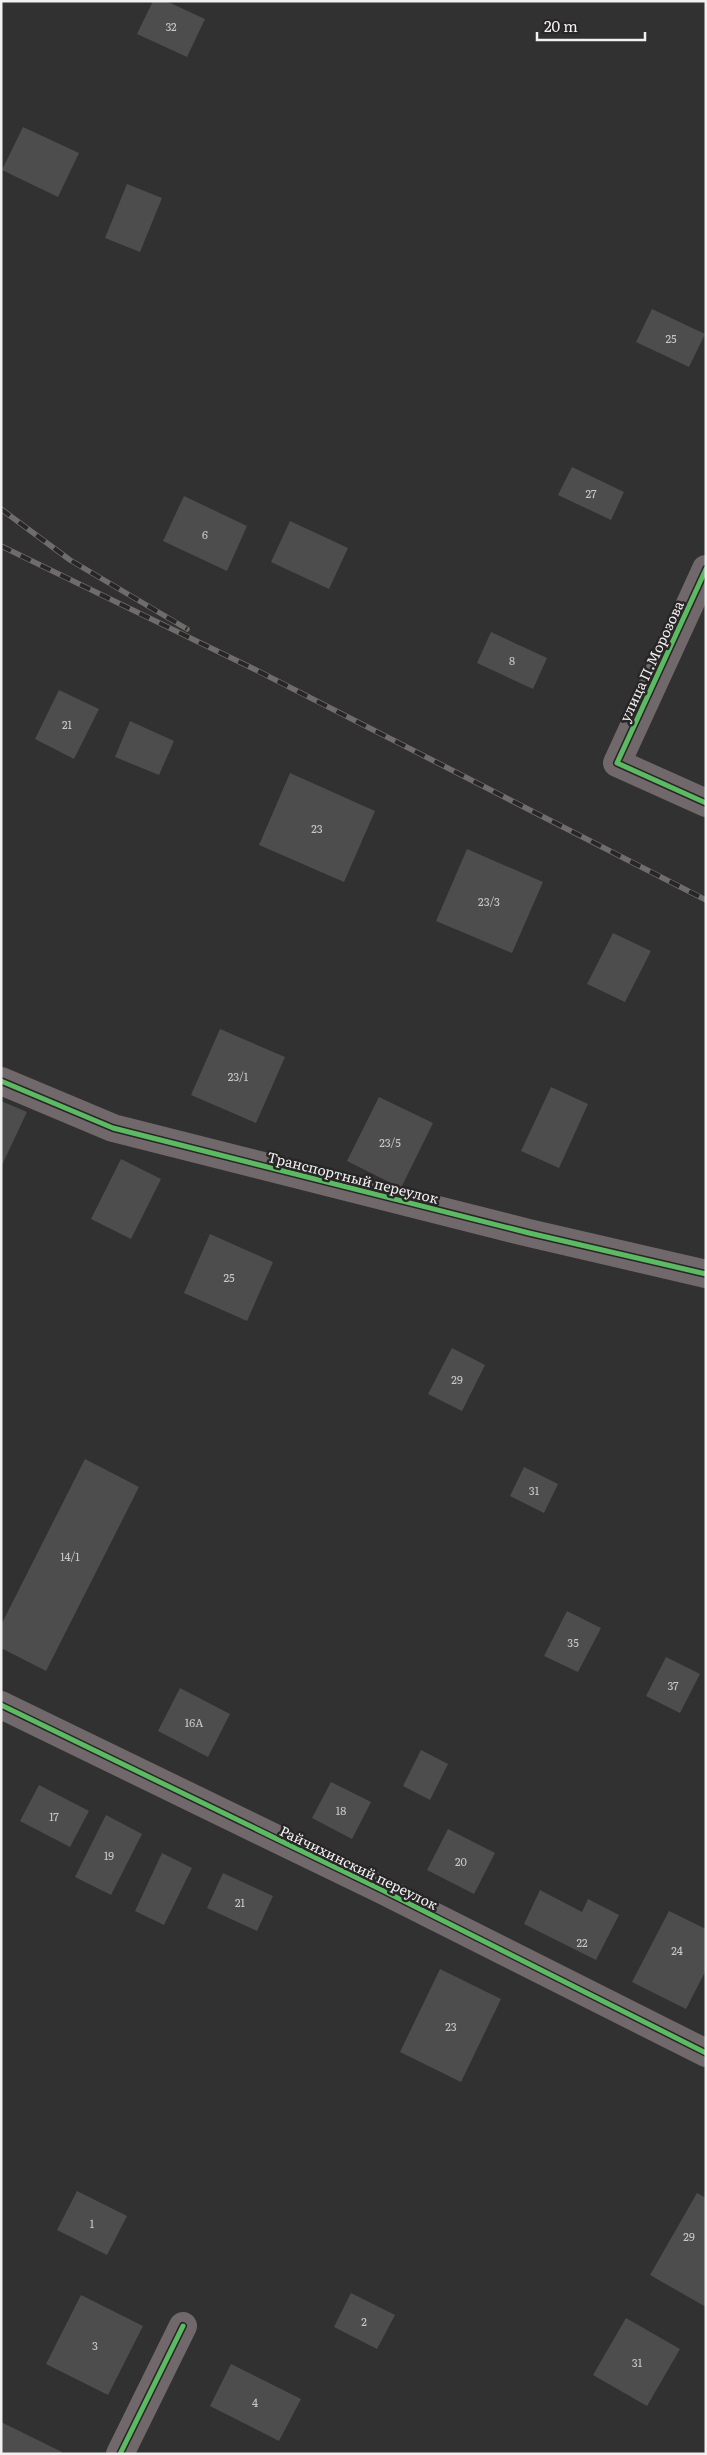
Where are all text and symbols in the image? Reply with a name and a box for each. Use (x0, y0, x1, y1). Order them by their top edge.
scale bar (537, 10, 644, 42)
text: 20 m (544, 14, 578, 37)
house number: 32 (165, 18, 177, 34)
house number: 25 (665, 330, 677, 346)
house number: 27 (585, 485, 597, 501)
house number: 6 (202, 526, 208, 542)
street label: улица П.Морозова (614, 597, 688, 725)
house number: 8 (509, 652, 515, 668)
house number: 21 (62, 716, 73, 732)
house number: 23 (311, 820, 323, 836)
house number: 23/3 (478, 893, 500, 909)
house number: 23/1 (228, 1068, 249, 1084)
house number: 23/5 (379, 1134, 401, 1150)
street label: Транспортный переулок (265, 1146, 441, 1208)
house number: 25 (223, 1269, 235, 1285)
house number: 29 (451, 1371, 463, 1387)
house number: 31 (529, 1482, 540, 1498)
house number: 14/1 (60, 1548, 80, 1564)
house number: 35 (567, 1634, 579, 1650)
house number: 37 (667, 1677, 679, 1693)
house number: 16А (185, 1714, 203, 1730)
house number: 18 (336, 1802, 346, 1818)
house number: 17 (49, 1808, 59, 1824)
street label: Райчихинский переулок (277, 1820, 442, 1914)
house number: 19 (104, 1847, 114, 1863)
house number: 20 (455, 1853, 467, 1869)
house number: 21 (235, 1894, 246, 1910)
house number: 22 (576, 1934, 588, 1950)
house number: 24 (671, 1942, 683, 1958)
house number: 23 (445, 2018, 457, 2034)
house number: 1 (90, 2215, 95, 2231)
house number: 29 (683, 2228, 695, 2244)
house number: 2 (361, 2313, 367, 2329)
house number: 3 (92, 2337, 98, 2353)
house number: 31 (632, 2354, 643, 2370)
house number: 4 (252, 2394, 258, 2410)

